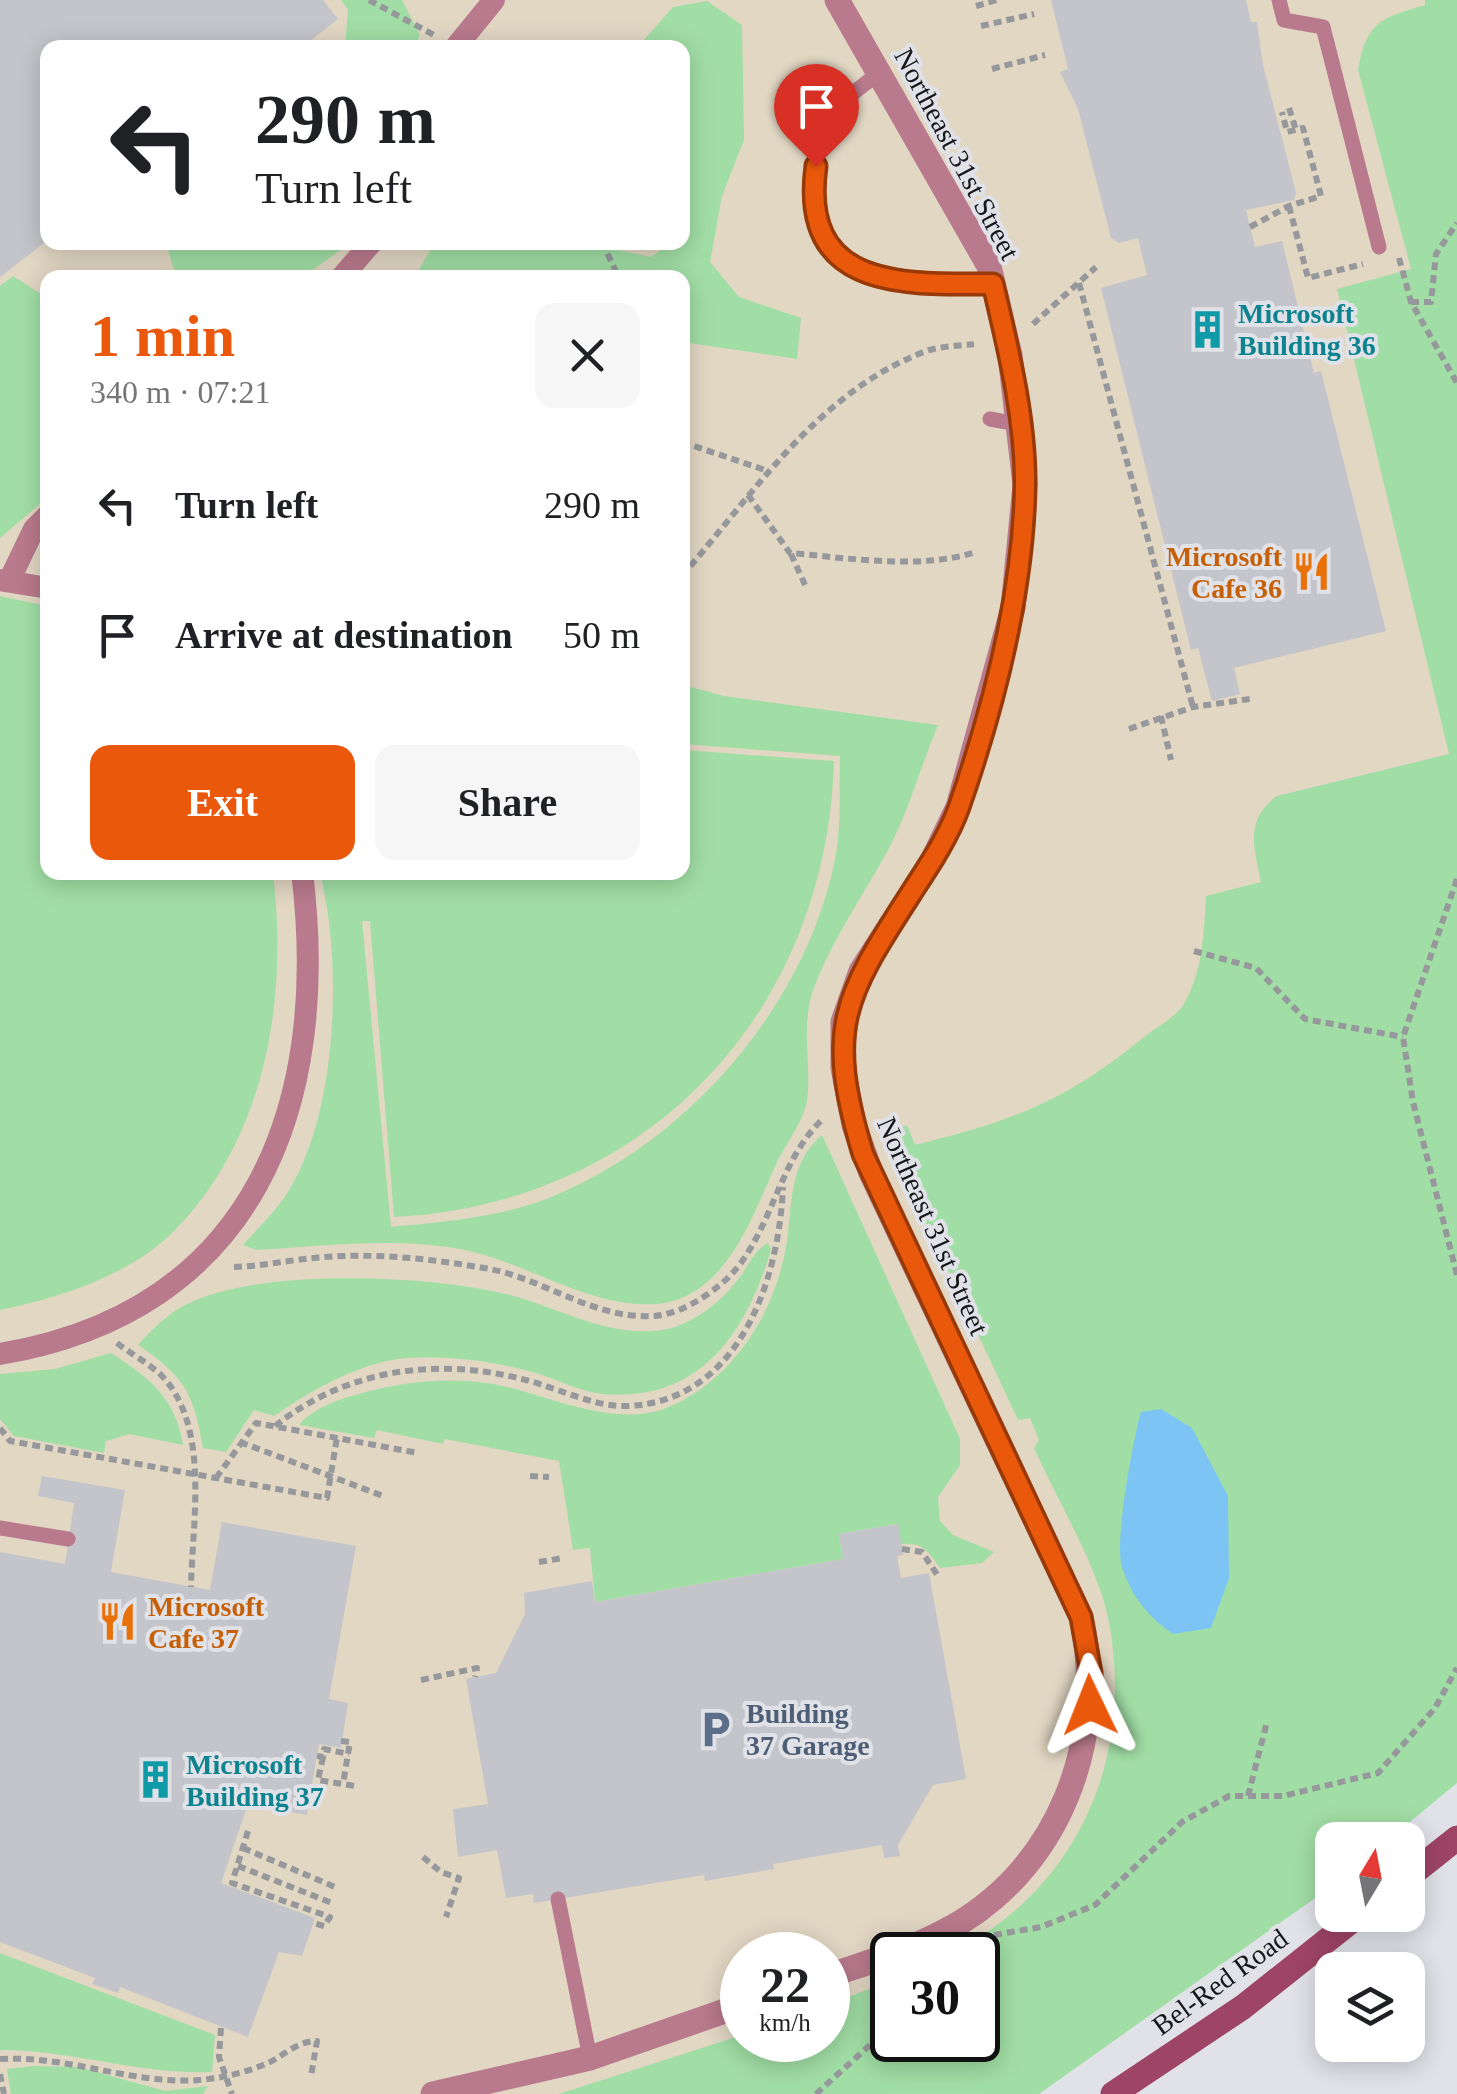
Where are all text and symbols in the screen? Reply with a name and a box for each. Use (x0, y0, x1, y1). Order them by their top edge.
street label: Northeast 31st Street (888, 43, 1026, 265)
pin (774, 64, 859, 167)
icon: arrive (789, 79, 844, 134)
icon: left (90, 80, 220, 210)
text: 290 m (255, 81, 436, 158)
text: Turn left (255, 163, 412, 213)
place label: Microsoft Building 36 (1238, 298, 1376, 361)
text: 1 min (90, 303, 235, 369)
button: close (535, 303, 640, 408)
building icon: Microsoft Building 36 (1187, 308, 1229, 350)
text: 340 m · 07:21 (90, 374, 270, 410)
icon: left (90, 478, 145, 533)
text: Turn left (175, 484, 318, 526)
text: 290 m (544, 484, 640, 526)
place label: Microsoft Cafe 36 (1166, 541, 1283, 604)
restaurant icon: Microsoft Cafe 36 (1291, 551, 1333, 593)
icon: arrive (90, 608, 145, 663)
text: Arrive at destination (175, 614, 513, 656)
text: 50 m (563, 614, 640, 656)
button: Exit (90, 745, 355, 860)
button: Share (375, 745, 640, 860)
street label: Northeast 31st Street (871, 1112, 995, 1340)
place label: Microsoft Cafe 37 (148, 1591, 265, 1654)
restaurant icon: Microsoft Cafe 37 (97, 1601, 139, 1643)
position arrow (1038, 1653, 1142, 1757)
place label: Building 37 Garage (746, 1698, 870, 1761)
parking icon: Building 37 Garage (695, 1708, 737, 1750)
place label: Microsoft Building 37 (186, 1749, 324, 1812)
building icon: Microsoft Building 37 (135, 1759, 177, 1801)
north arrow (1315, 1822, 1425, 1932)
map controls (1315, 1822, 1425, 2062)
street label: Bel-Red Road (1146, 1923, 1294, 2041)
speed limit sign: 30 (870, 1932, 1000, 2062)
button: layers (1315, 1952, 1425, 2062)
text: 22 (760, 1957, 810, 2013)
text: km/h (759, 2009, 811, 2036)

